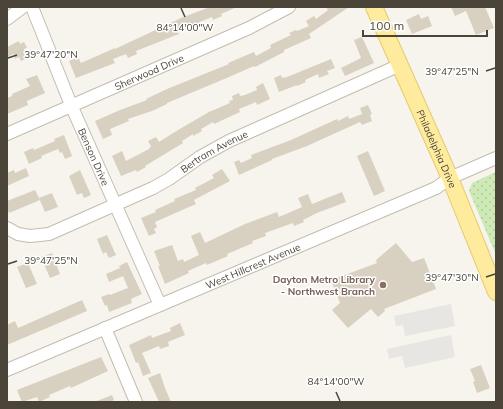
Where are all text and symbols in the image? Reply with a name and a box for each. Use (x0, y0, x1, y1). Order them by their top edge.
scale bar (363, 12, 487, 38)
text: 100 m (369, 18, 404, 33)
text: 84°14'00"W (157, 21, 213, 34)
text: 39°47'20"N (24, 48, 78, 61)
street label: Sherwood Drive (112, 51, 186, 93)
text: 39°47'25"N (425, 65, 479, 78)
street label: Philadelphia Drive (413, 108, 459, 190)
street label: Benson Drive (75, 126, 112, 188)
street label: Bertram Avenue (178, 127, 250, 176)
street label: West Hillcrest Avenue (204, 240, 302, 292)
text: 39°47'25"N (24, 254, 78, 267)
text: 39°47'30"N (425, 271, 479, 284)
place label: Dayton Metro Library - Northwest Branch (273, 273, 376, 298)
marker: Dayton Metro Library - Northwest Branch (378, 280, 388, 290)
text: 84°14'00"W (308, 375, 364, 388)

